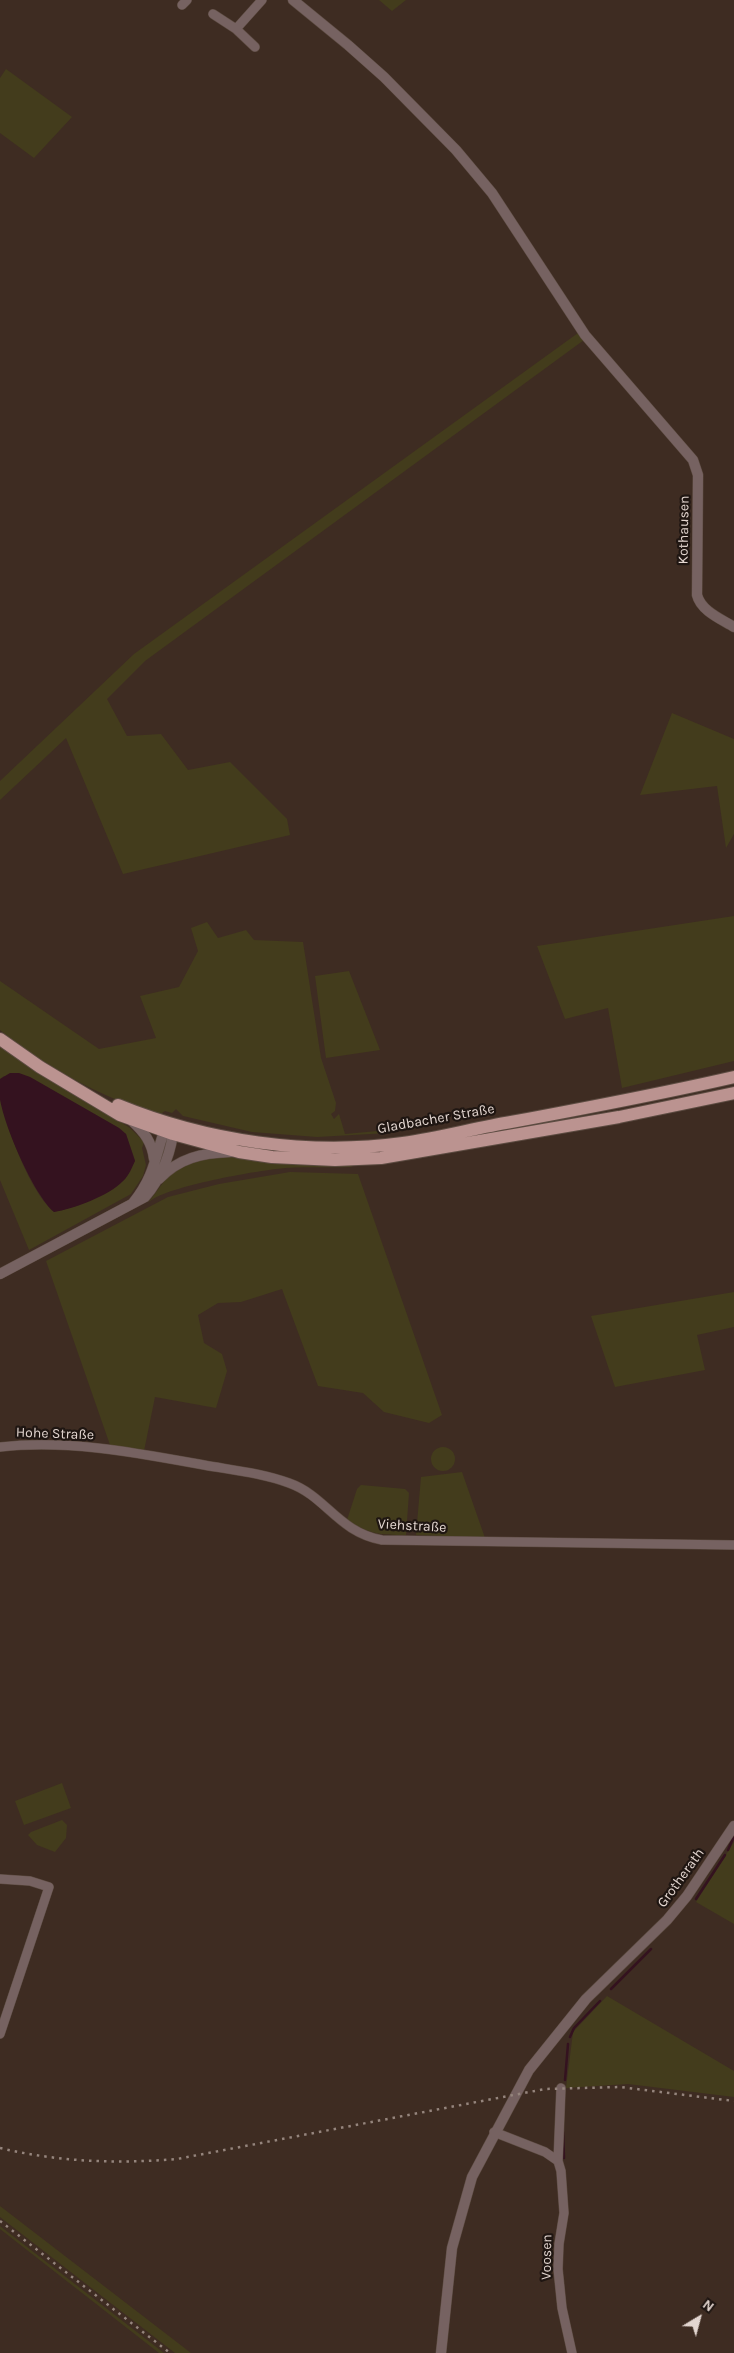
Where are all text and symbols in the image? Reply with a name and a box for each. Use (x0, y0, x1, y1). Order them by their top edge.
street label: Kothausen (675, 495, 693, 565)
street label: Gladbacher Straße (376, 1100, 496, 1138)
street label: Hohe Straße (16, 1424, 94, 1444)
street label: Viehstraße (377, 1516, 447, 1536)
street label: Grotherath (654, 1845, 708, 1911)
street label: Voosen (538, 2234, 556, 2280)
north arrow (674, 2293, 724, 2343)
text: N (699, 2296, 717, 2315)

